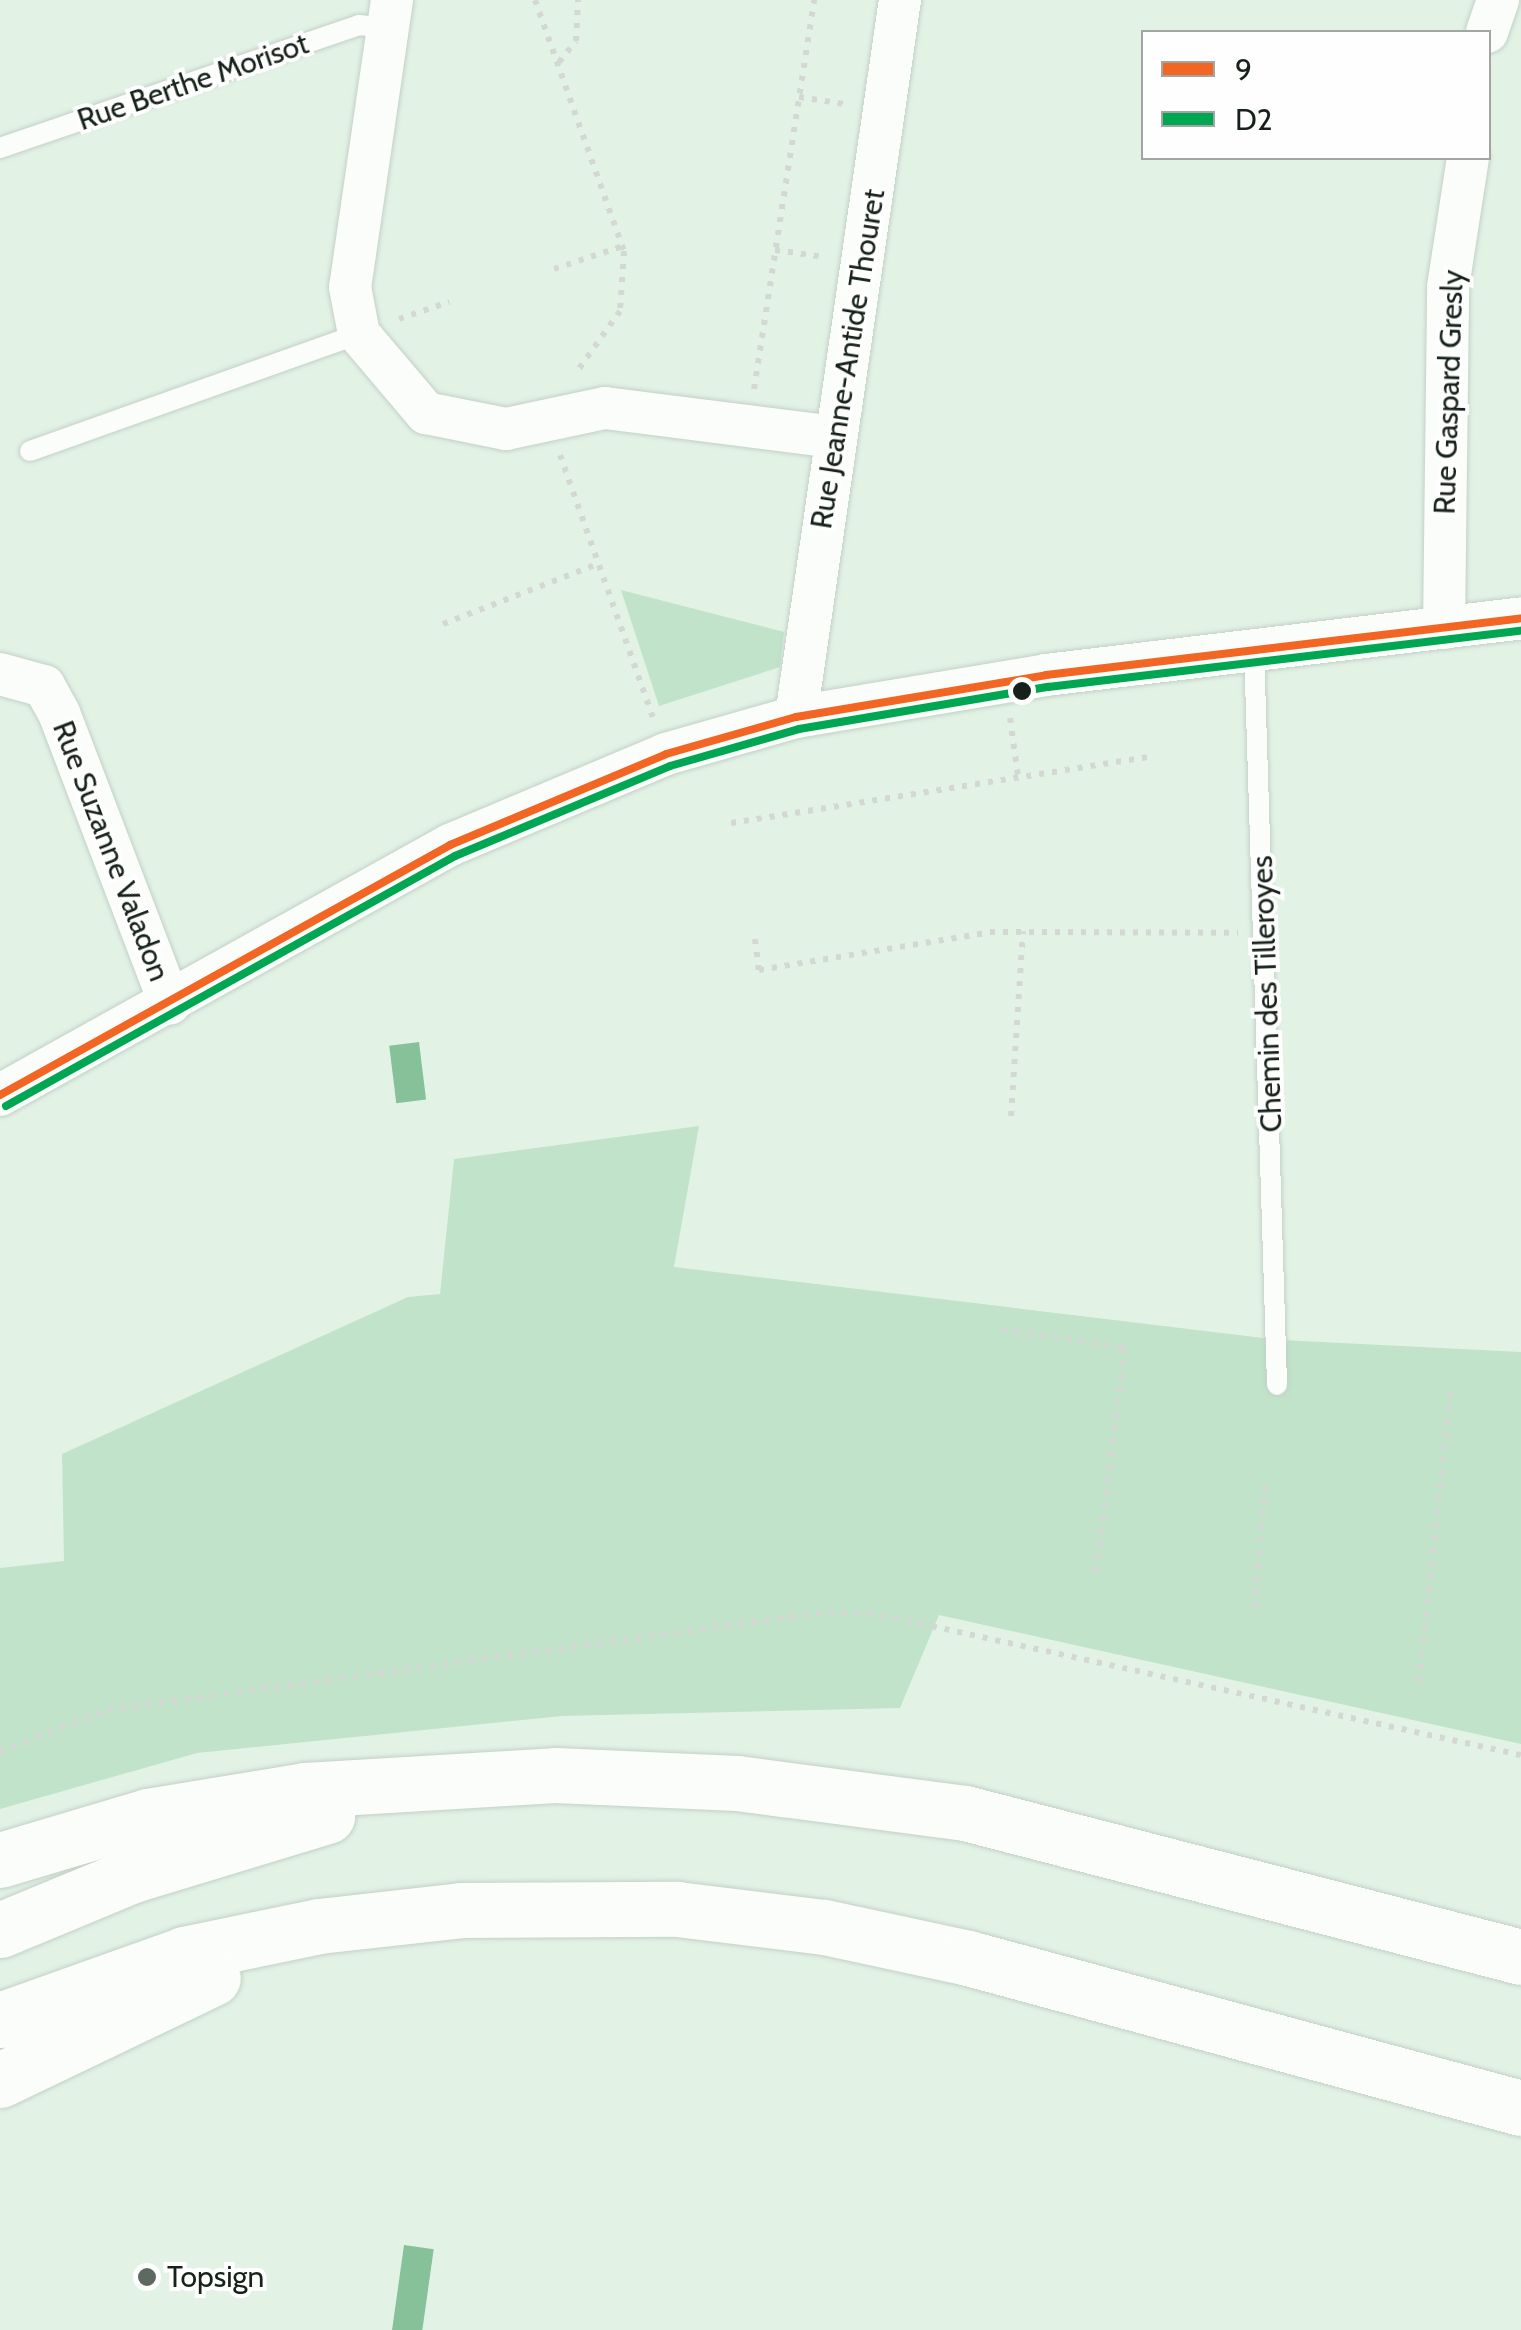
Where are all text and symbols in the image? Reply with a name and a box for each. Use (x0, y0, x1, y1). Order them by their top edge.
street label: Rue Berthe Morisot (73, 26, 313, 138)
legend (1141, 30, 1491, 160)
text: 9 (1235, 51, 1252, 88)
text: D2 (1235, 101, 1273, 138)
street label: Rue Jeanne-Antide Thouret (803, 187, 893, 531)
street label: Rue Gaspard Gresly (1427, 269, 1471, 515)
unlabelled marker (1012, 681, 1032, 701)
street label: Rue Suzanne Valadon (45, 716, 177, 986)
street label: Chemin des Tilleroyes (1244, 855, 1290, 1133)
place label: Topsign (167, 2259, 264, 2295)
marker: Topsign (136, 2266, 158, 2288)

